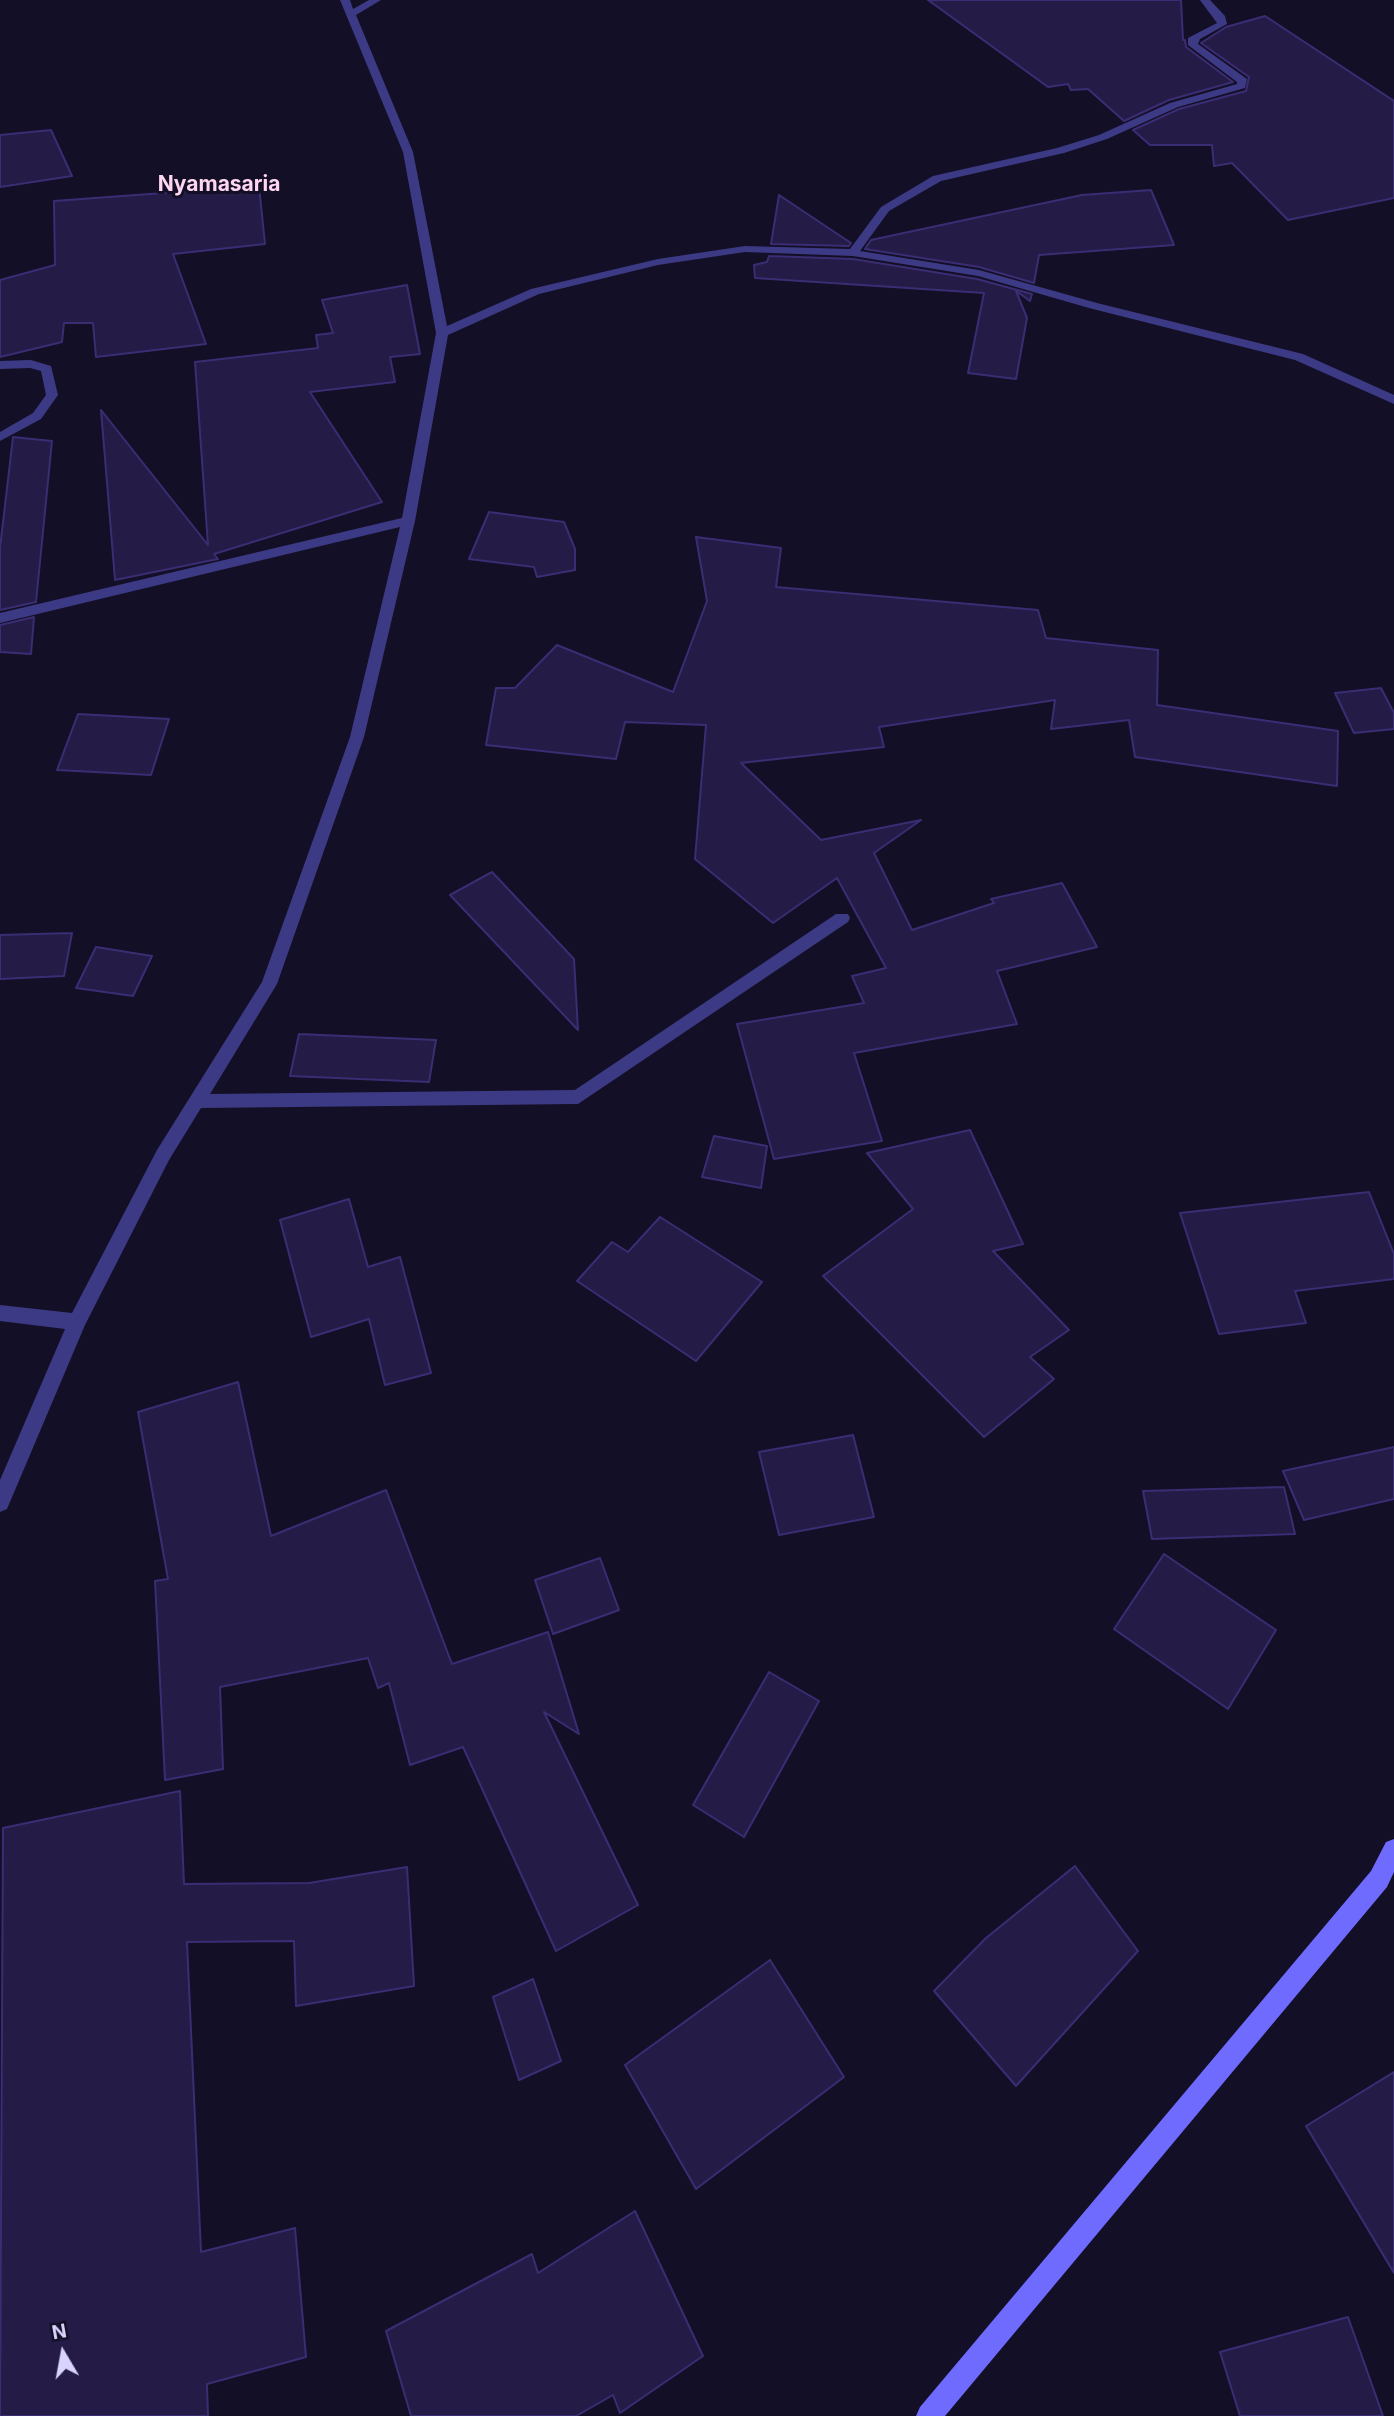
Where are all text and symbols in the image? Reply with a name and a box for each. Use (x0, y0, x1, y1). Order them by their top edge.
district label: Nyamasaria (158, 172, 280, 198)
north arrow (28, 2318, 98, 2388)
text: N (50, 2319, 68, 2344)

